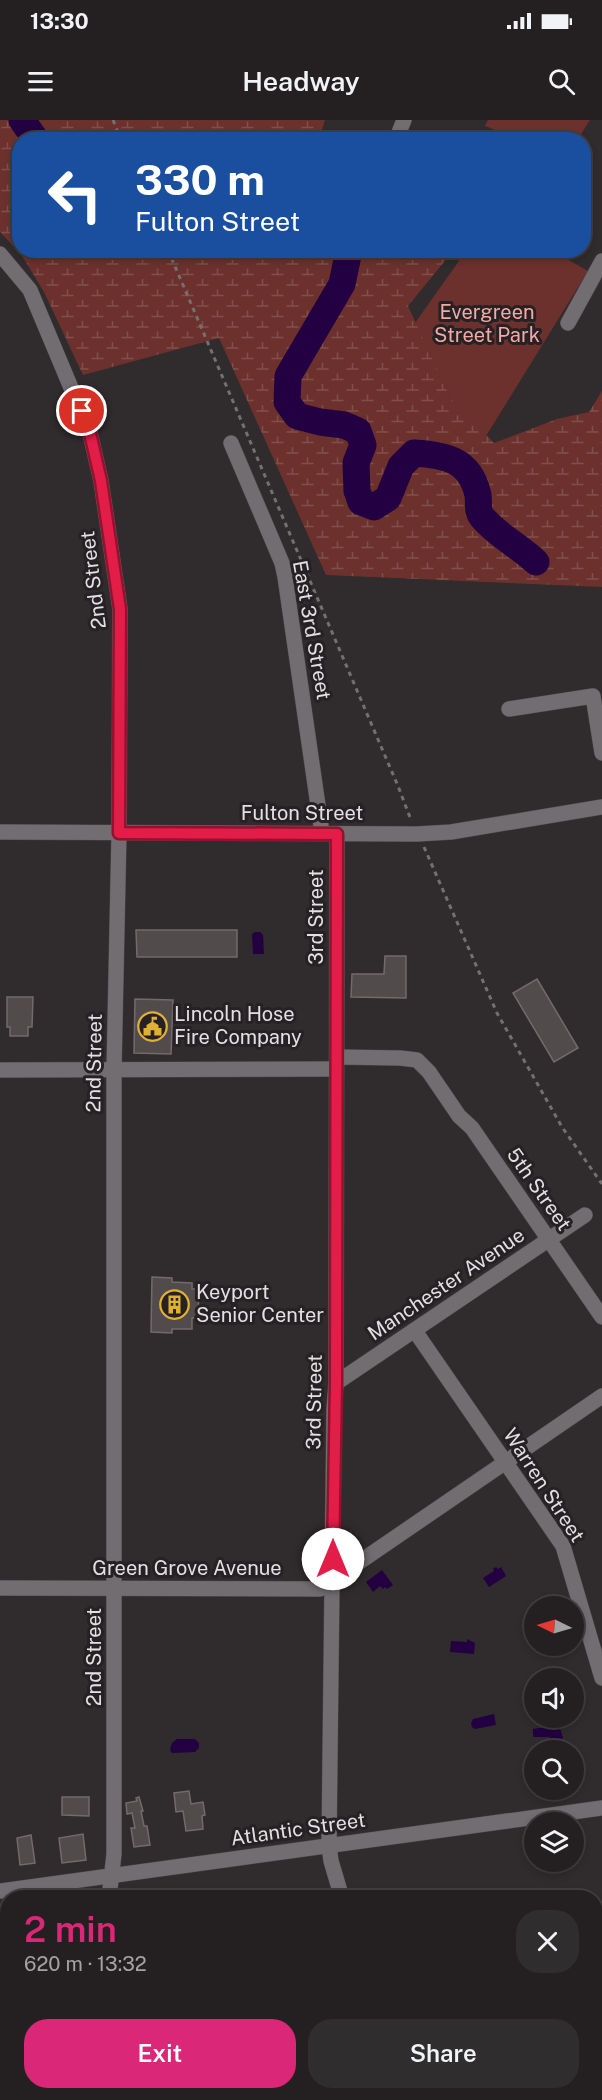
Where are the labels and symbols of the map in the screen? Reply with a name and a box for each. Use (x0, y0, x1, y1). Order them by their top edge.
park label: Evergreen Street Park (434, 300, 540, 347)
pin (56, 385, 107, 436)
street label: 2nd Street (75, 530, 111, 630)
street label: East 3rd Street (288, 558, 336, 702)
street label: Fulton Street (241, 801, 363, 825)
street label: 3rd Street (304, 869, 328, 965)
place label: Lincoln Hose Fire Company (174, 1002, 302, 1049)
public building icon: Lincoln Hose Fire Company (137, 1010, 169, 1042)
street label: 2nd Street (81, 1013, 107, 1113)
street label: 5th Street (502, 1143, 576, 1235)
street label: Manchester Avenue (363, 1223, 529, 1345)
place label: Keyport Senior Center (196, 1280, 324, 1327)
building icon: Keyport Senior Center (159, 1288, 191, 1320)
street label: 3rd Street (301, 1354, 327, 1450)
street label: Warren Street (498, 1424, 590, 1546)
position arrow (301, 1527, 365, 1591)
street label: Green Grove Avenue (92, 1556, 282, 1580)
north arrow (524, 1596, 584, 1656)
street label: 2nd Street (82, 1608, 106, 1706)
street label: Atlantic Street (229, 1808, 367, 1850)

